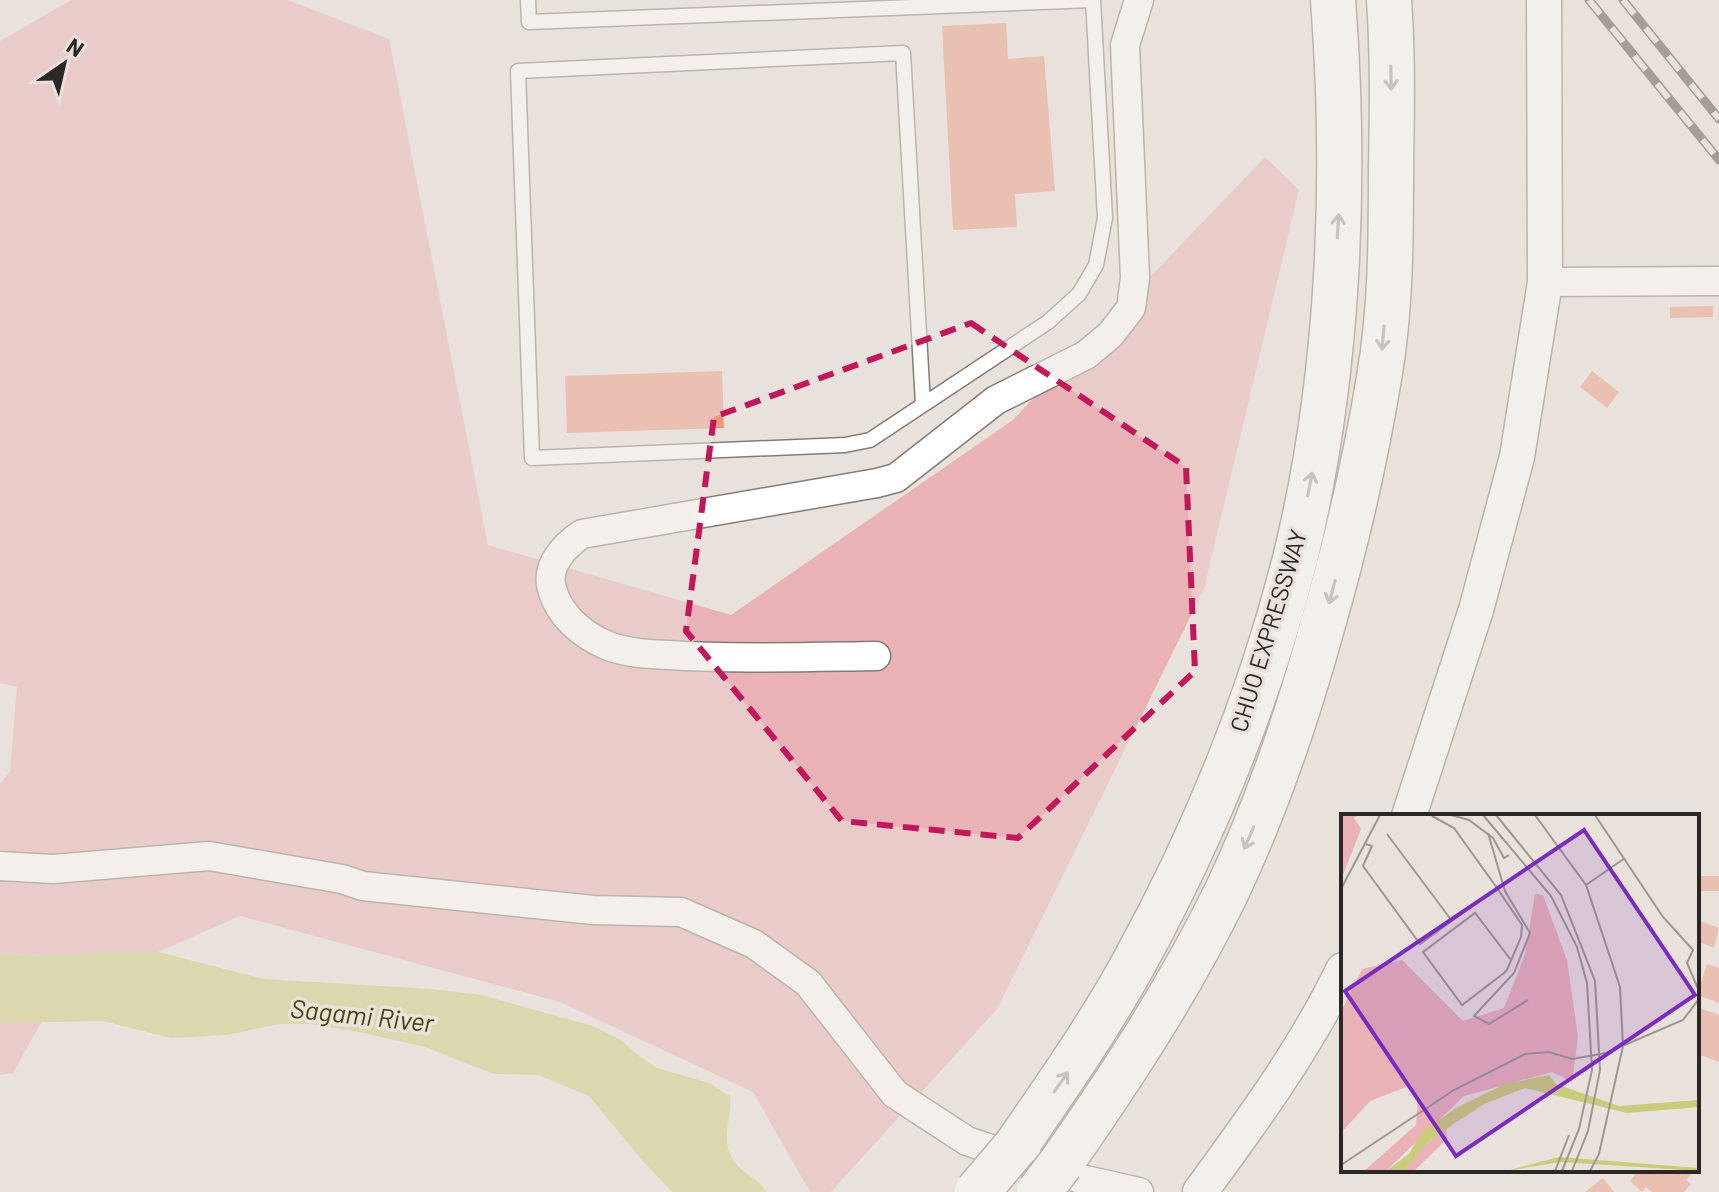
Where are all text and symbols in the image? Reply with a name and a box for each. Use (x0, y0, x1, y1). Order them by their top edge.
north arrow (24, 24, 104, 104)
text: N (62, 32, 89, 61)
one-way arrow (1383, 64, 1399, 91)
one-way arrow (1331, 213, 1346, 240)
one-way arrow (1375, 324, 1390, 351)
one-way arrow (1303, 472, 1318, 497)
street label: CHUO EXPRESSWAY (1223, 526, 1312, 735)
one-way arrow (1324, 579, 1339, 605)
inset map (1341, 814, 1699, 1172)
one-way arrow (1241, 825, 1256, 850)
water label: Sagami River (289, 992, 436, 1038)
one-way arrow (1053, 1071, 1069, 1093)

